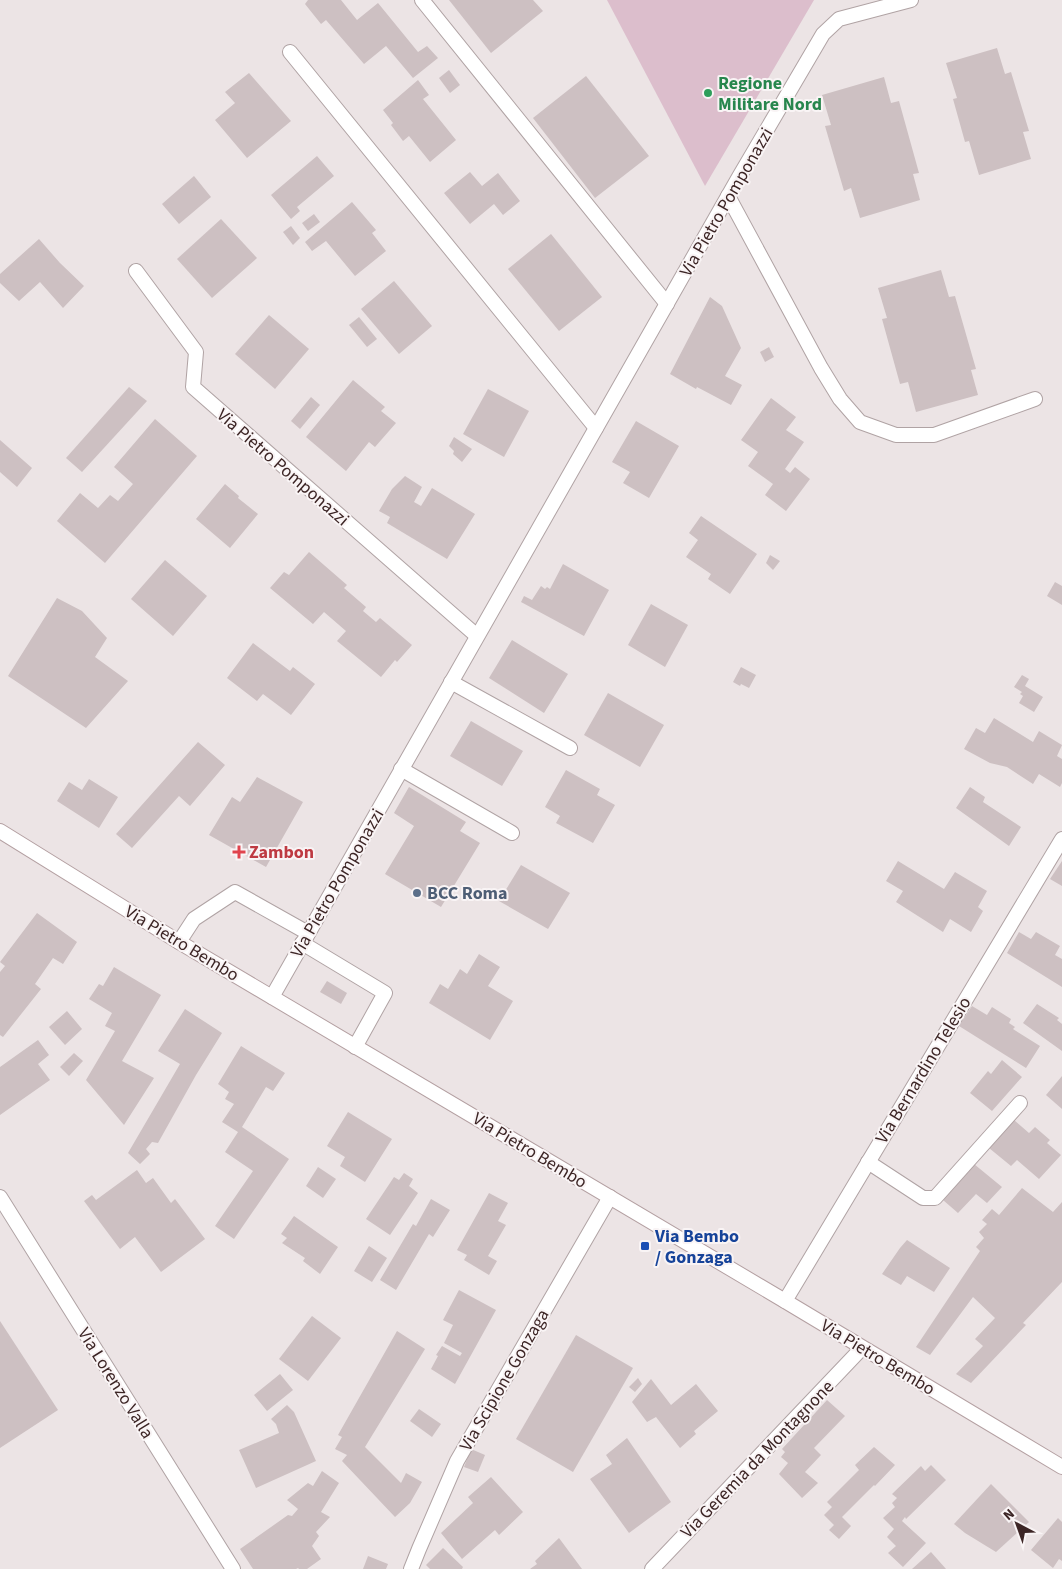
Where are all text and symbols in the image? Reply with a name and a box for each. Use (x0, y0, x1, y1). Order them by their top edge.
place label: Regione Militare Nord (718, 71, 822, 117)
marker: Regione Militare Nord (702, 87, 714, 99)
street label: Via Pietro Pomponazzi (674, 123, 779, 281)
street label: Via Pietro Pomponazzi (211, 403, 354, 532)
street label: Via Pietro Pomponazzi (285, 804, 390, 962)
place label: Zambon (249, 840, 314, 865)
marker: Zambon (233, 846, 245, 858)
place label: BCC Roma (427, 881, 508, 906)
marker: BCC Roma (411, 887, 423, 899)
street label: Via Pietro Bembo (120, 899, 244, 987)
street label: Via Bernardino Telesio (870, 992, 977, 1148)
street label: Via Pietro Bembo (468, 1106, 592, 1194)
place label: Via Bembo / Gonzaga (654, 1224, 739, 1270)
marker: Via Bembo / Gonzaga (639, 1240, 651, 1252)
street label: Via Scipione Gonzaga (454, 1305, 555, 1456)
street label: Via Pietro Bembo (816, 1313, 940, 1401)
street label: Via Lorenzo Valla (71, 1323, 160, 1444)
street label: Via Geremia da Montagnone (675, 1375, 840, 1544)
north arrow (992, 1499, 1042, 1549)
text: N (999, 1504, 1019, 1526)

